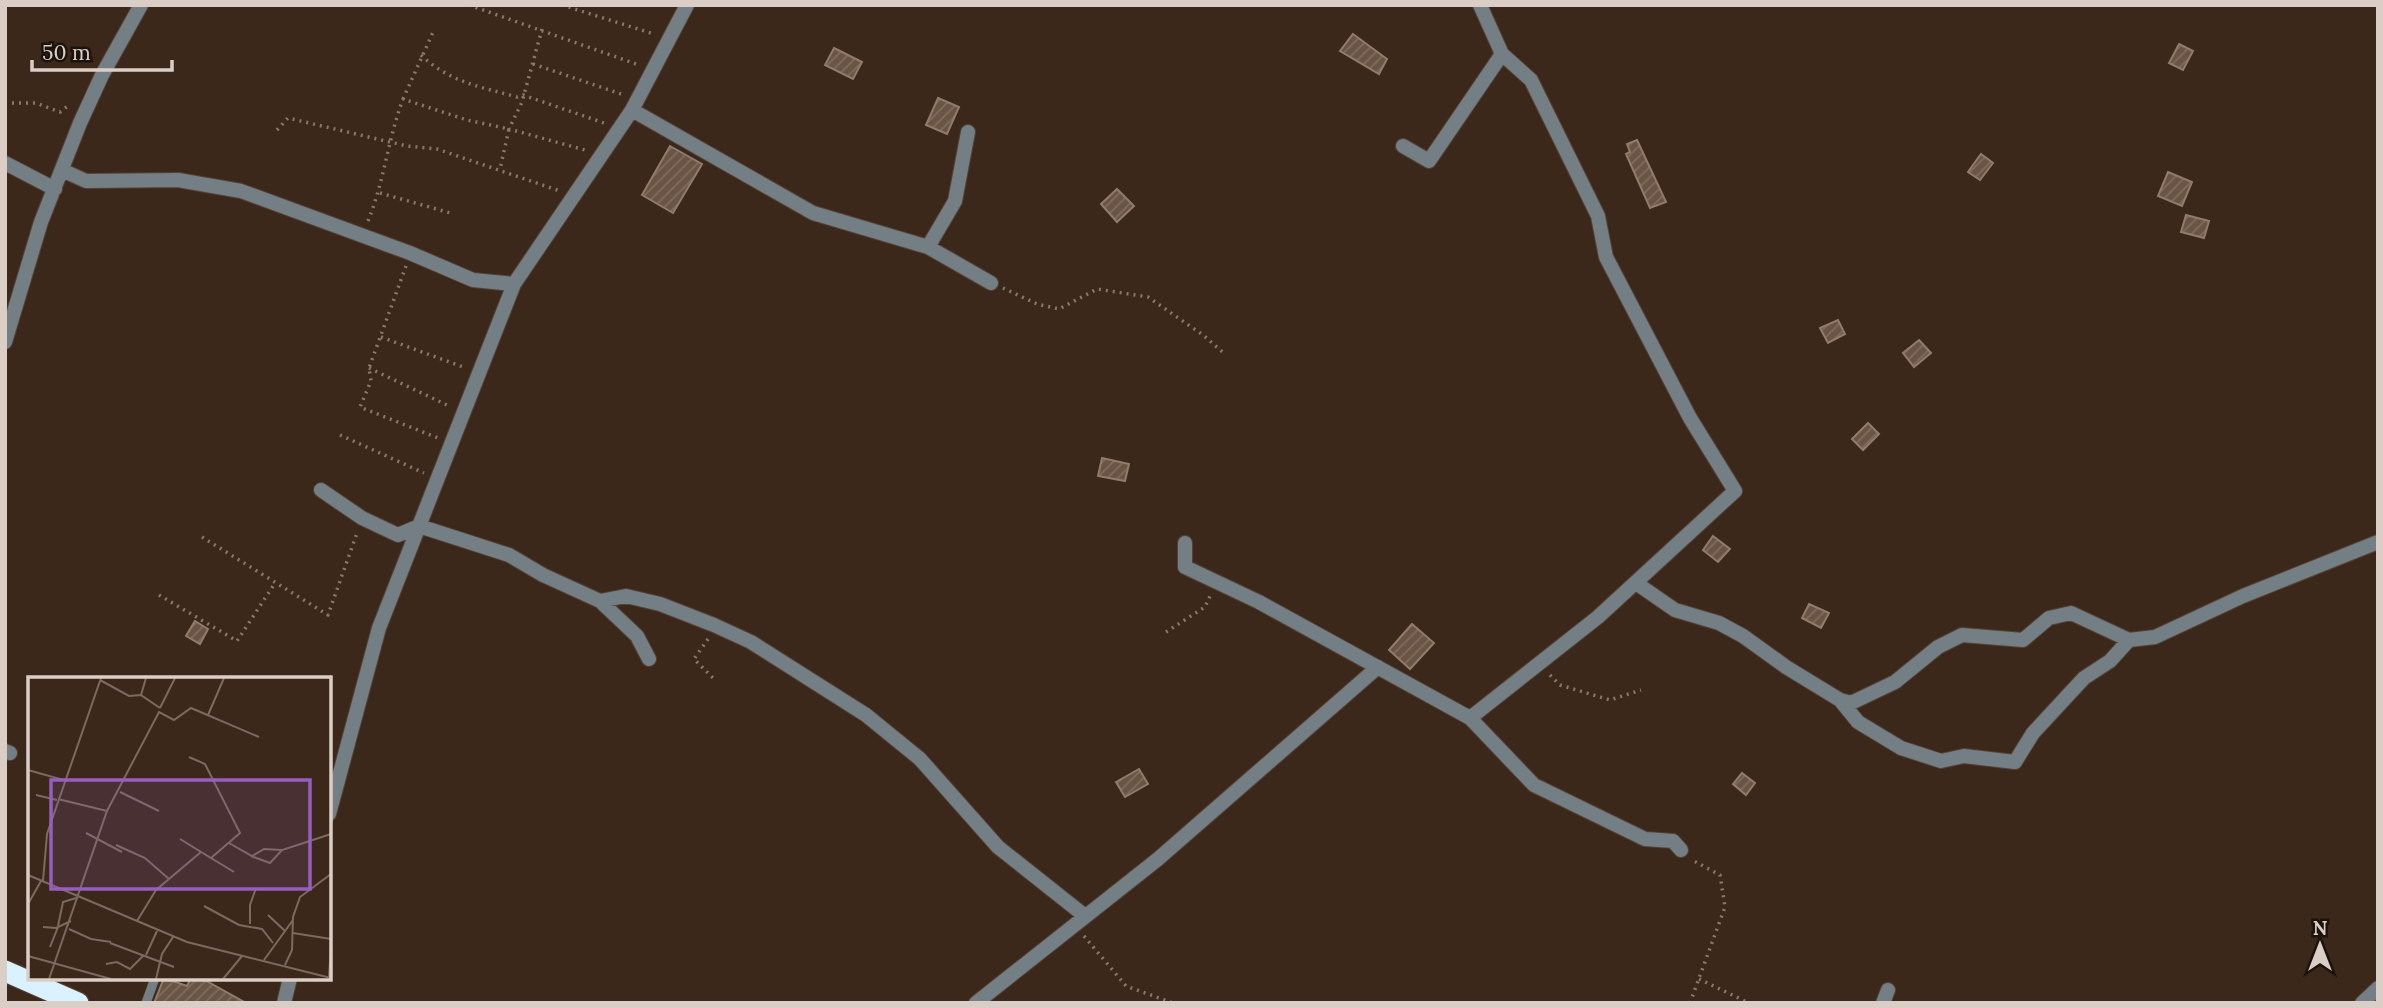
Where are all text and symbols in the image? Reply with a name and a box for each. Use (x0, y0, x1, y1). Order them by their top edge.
scale bar (32, 28, 172, 72)
text: 50 m (42, 39, 91, 66)
inset map (28, 677, 331, 980)
north arrow (2285, 910, 2355, 980)
text: N (2313, 916, 2328, 940)

